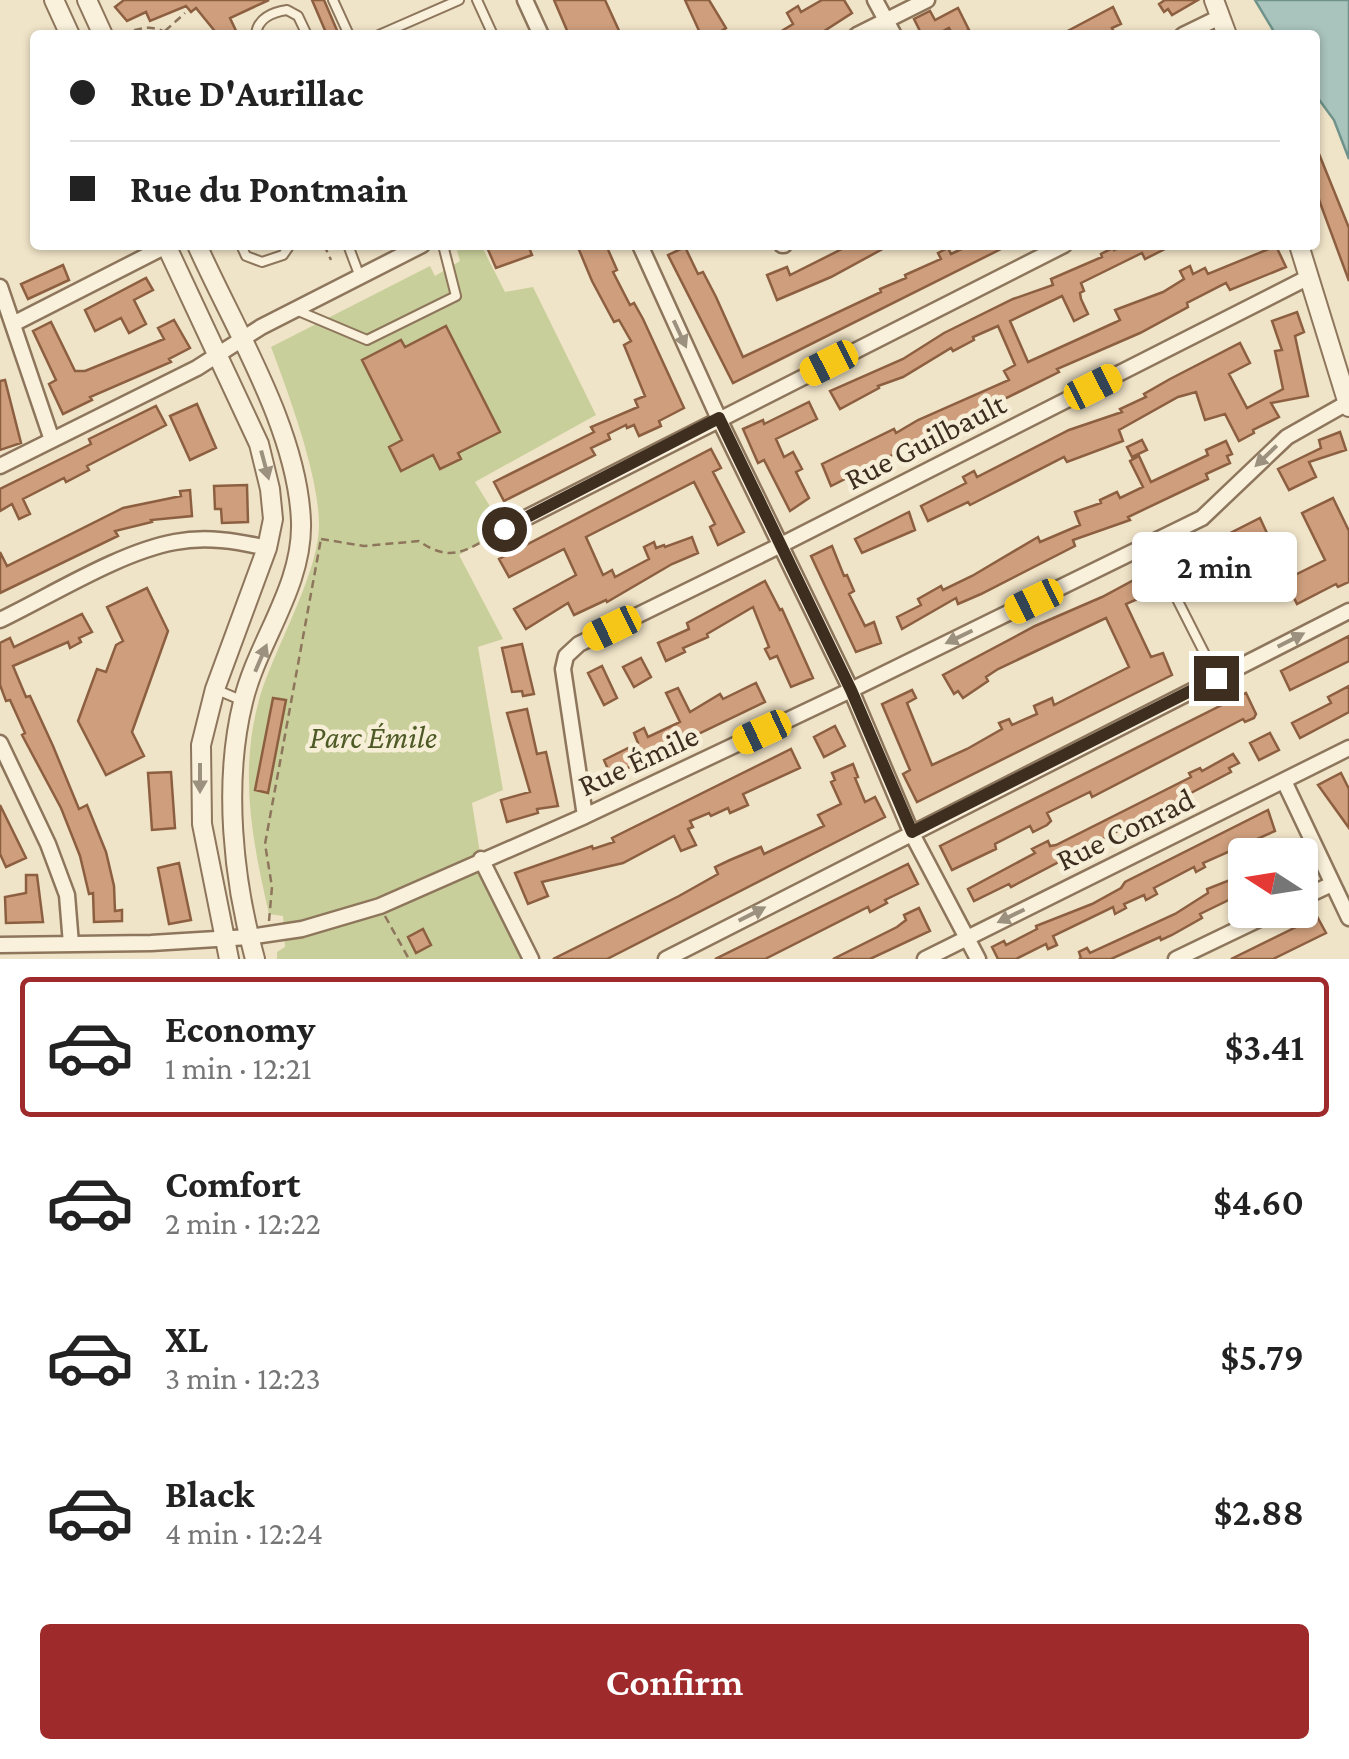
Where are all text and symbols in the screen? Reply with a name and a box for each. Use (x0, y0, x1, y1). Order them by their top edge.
text: Rue D'Aurillac (130, 72, 364, 114)
text: Rue du Pontmain (130, 168, 408, 210)
one-way arrow (672, 319, 688, 349)
car (795, 336, 863, 390)
car (1059, 360, 1127, 414)
street label: Rue Guilbault (839, 385, 1012, 497)
one-way arrow (1255, 444, 1279, 468)
one-way arrow (257, 450, 273, 481)
route start (482, 507, 527, 552)
callout: 2 min (1134, 533, 1298, 603)
text: 2 min (1177, 549, 1252, 585)
car (1000, 574, 1068, 628)
car (578, 601, 646, 655)
one-way arrow (944, 629, 973, 646)
one-way arrow (1277, 632, 1306, 649)
one-way arrow (253, 643, 269, 673)
route end (1194, 656, 1239, 701)
car (728, 706, 796, 758)
street label: Rue Émile (572, 717, 704, 803)
park label: Parc Émile (309, 719, 437, 755)
one-way arrow (192, 762, 208, 794)
street label: Rue Conrad (1050, 780, 1200, 878)
north arrow (1228, 838, 1318, 928)
map controls (1228, 838, 1318, 928)
one-way arrow (738, 906, 767, 923)
one-way arrow (996, 907, 1025, 924)
icon: car (45, 1002, 135, 1092)
text: Economy (165, 1008, 315, 1050)
text: $3.41 (1225, 1026, 1304, 1068)
text: 1 min · 12:21 (165, 1050, 312, 1086)
icon: car (45, 1157, 135, 1247)
text: Comfort (165, 1163, 301, 1205)
text: $4.60 (1213, 1181, 1304, 1223)
text: 2 min · 12:22 (165, 1205, 321, 1241)
icon: car (45, 1312, 135, 1402)
text: XL (165, 1318, 208, 1360)
text: $5.79 (1220, 1336, 1304, 1378)
text: 3 min · 12:23 (165, 1360, 321, 1396)
icon: car (45, 1467, 135, 1557)
text: Black (165, 1473, 254, 1515)
text: $2.88 (1214, 1491, 1304, 1533)
text: 4 min · 12:24 (165, 1515, 323, 1551)
button: Confirm (40, 1624, 1309, 1739)

